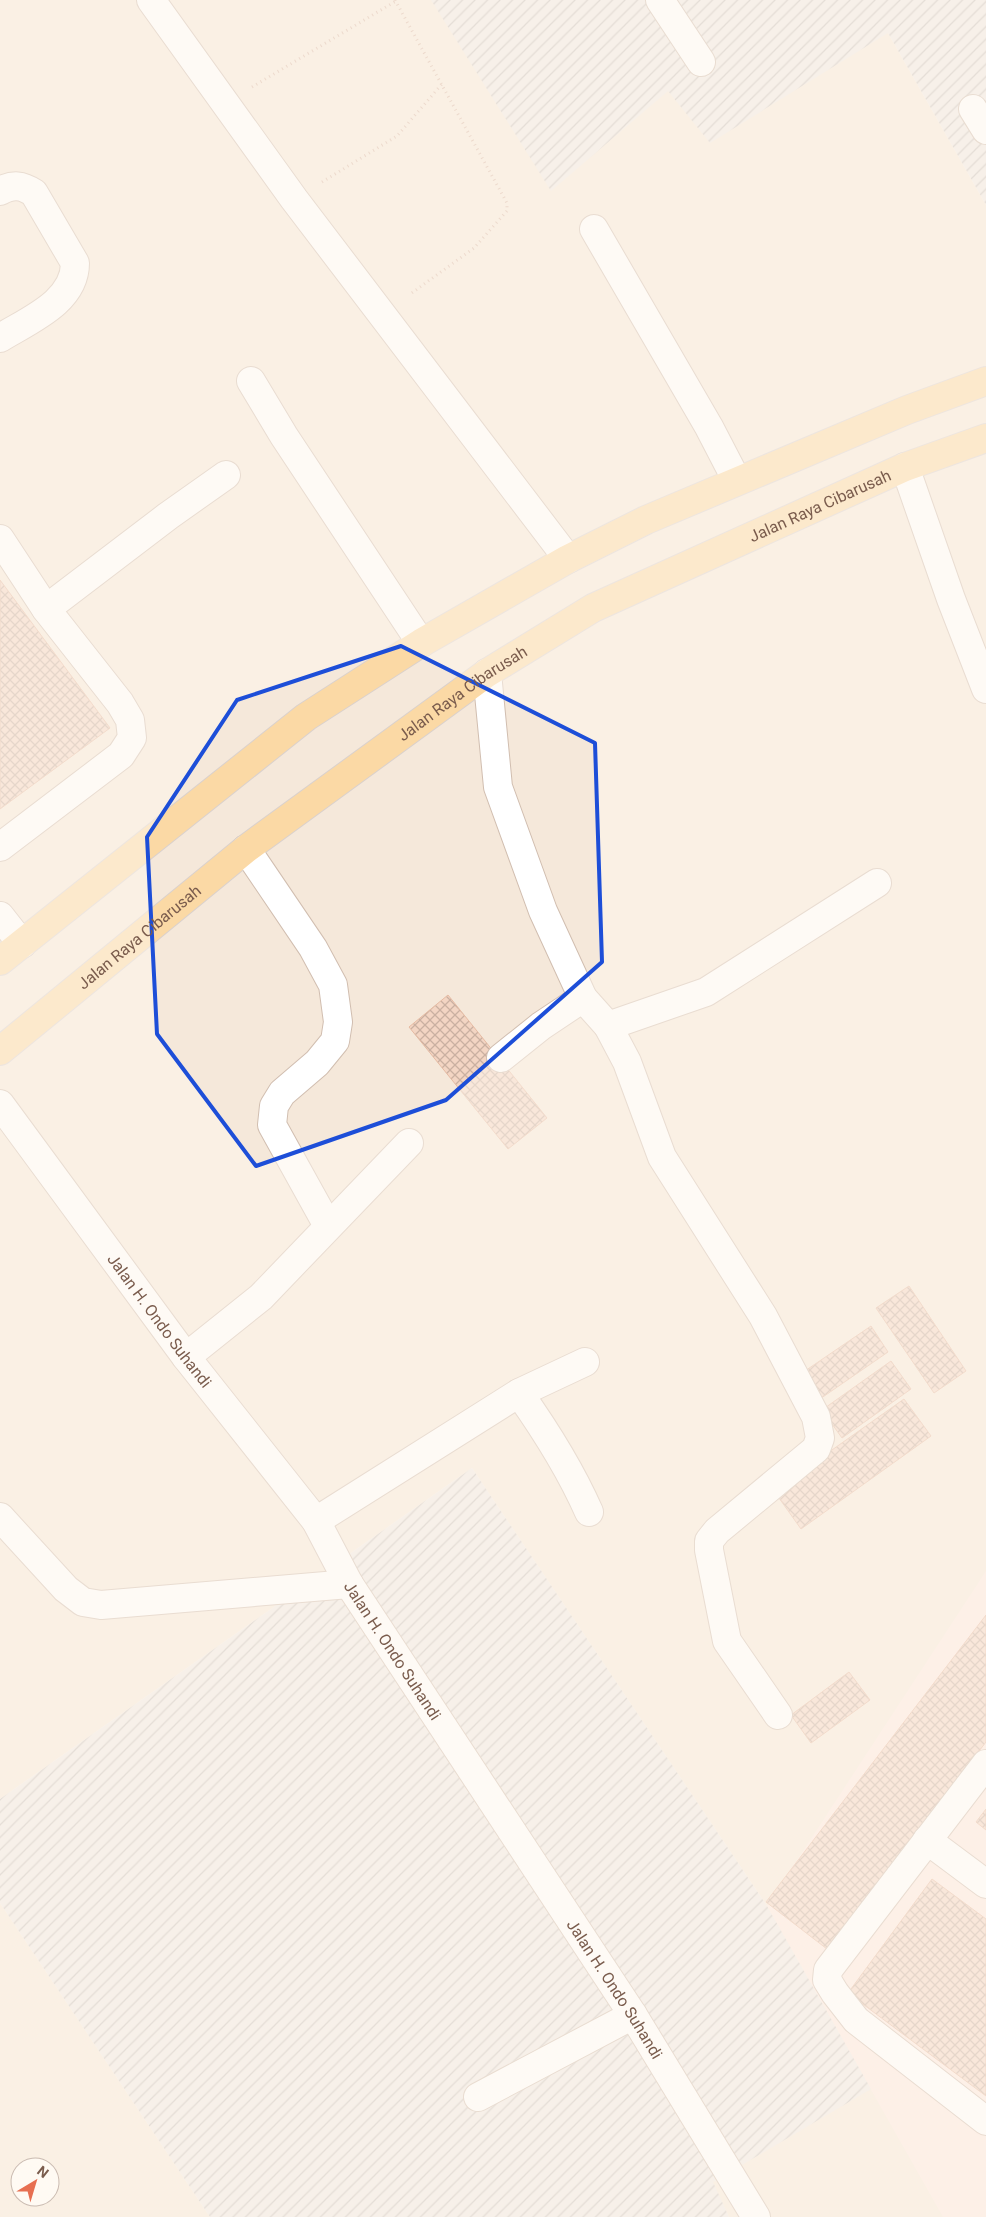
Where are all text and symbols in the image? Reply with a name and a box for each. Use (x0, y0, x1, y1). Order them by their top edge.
street label: Jalan Raya Cibarusah (746, 466, 894, 546)
street label: Jalan Raya Cibarusah (394, 642, 531, 745)
street label: Jalan Raya Cibarusah (74, 881, 205, 993)
street label: Jalan H. Ondo Suhandi (103, 1250, 215, 1391)
street label: Jalan H. Ondo Suhandi (340, 1578, 445, 1724)
street label: Jalan H. Ondo Suhandi (563, 1916, 666, 2062)
north arrow (10, 2157, 60, 2207)
text: N (34, 2162, 52, 2181)

